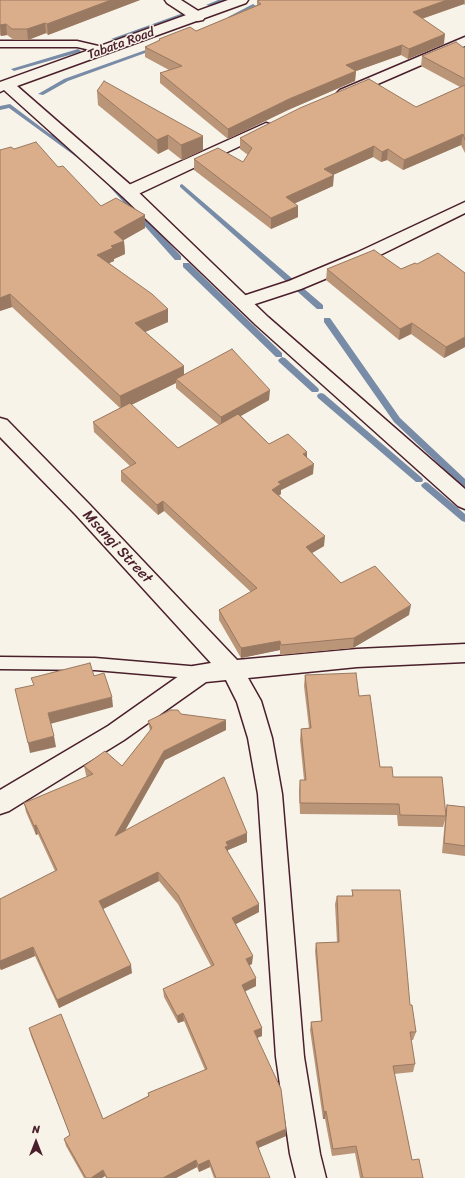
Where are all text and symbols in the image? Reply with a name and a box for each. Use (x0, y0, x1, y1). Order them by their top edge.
street label: Tabata Road (86, 25, 156, 63)
street label: Msangi Street (78, 507, 156, 587)
text: N (32, 1120, 40, 1139)
north arrow (16, 1122, 56, 1162)

